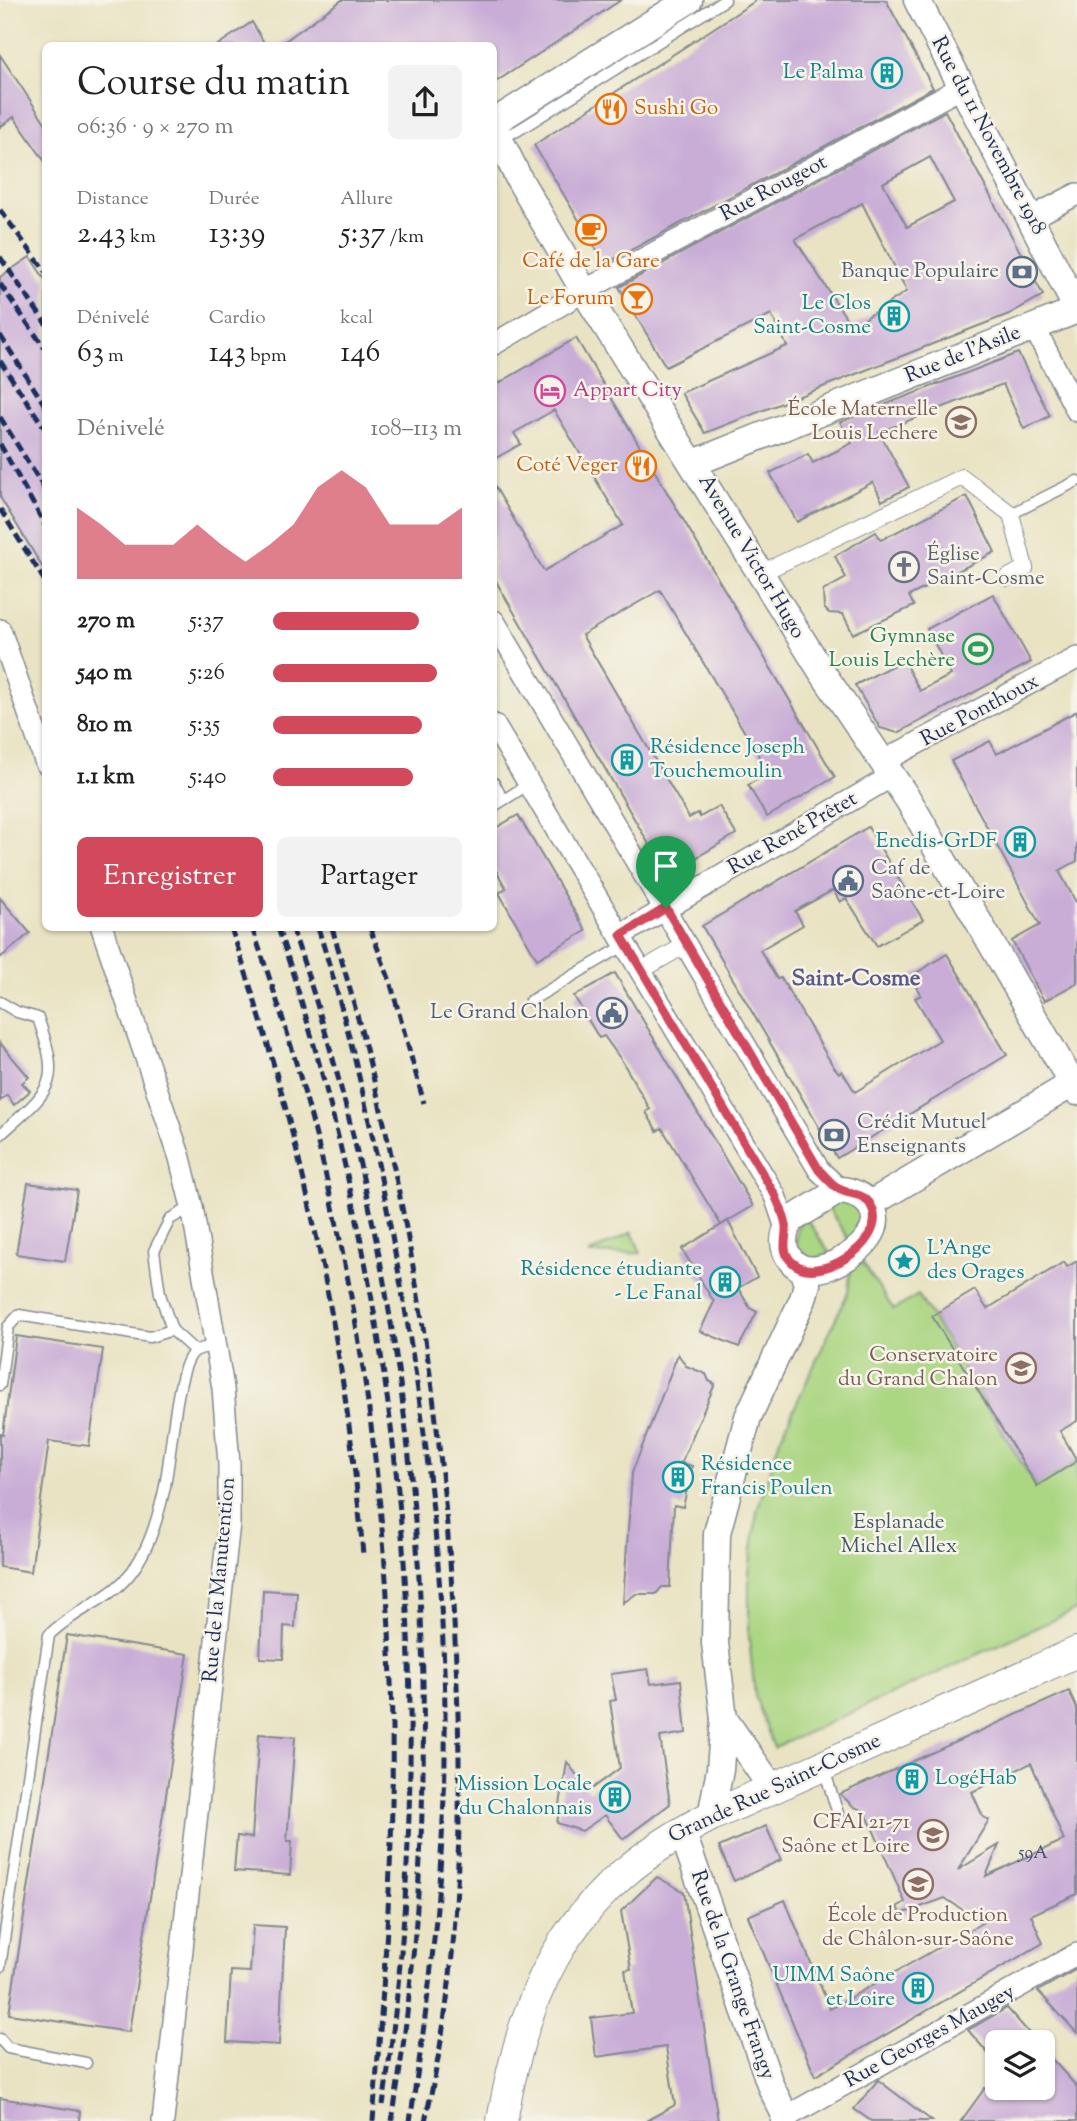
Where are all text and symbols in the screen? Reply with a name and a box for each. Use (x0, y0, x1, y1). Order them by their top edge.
street label: Rue du 11 Novembre 1918 (923, 31, 1053, 241)
building icon: Le Palma (870, 56, 904, 90)
text: Course du matin (77, 58, 350, 112)
place label: Le Palma (783, 58, 864, 88)
button: share (388, 65, 462, 139)
restaurant icon: Sushi Go (594, 92, 628, 126)
place label: Sushi Go (634, 94, 718, 124)
text: 06:36 · 9 × 270 m (77, 111, 234, 144)
street label: Rue Rougeot (715, 148, 833, 230)
text: Distance (77, 186, 149, 213)
text: Durée (209, 186, 259, 213)
text: Allure (340, 186, 393, 213)
text: 2.43 (77, 213, 126, 256)
text: 13:39 (209, 213, 265, 256)
text: 5:37 (340, 213, 386, 256)
cafe icon: Café de la Gare (574, 213, 608, 247)
text: km (126, 224, 156, 251)
text: /km (386, 224, 424, 251)
place label: Café de la Gare (522, 247, 660, 277)
bank icon: Banque Populaire (1005, 255, 1039, 289)
place label: Banque Populaire (841, 257, 999, 287)
bar icon: Le Forum (620, 282, 654, 316)
place label: Le Forum (527, 284, 614, 314)
place label: Le Clos Saint-Cosme (753, 289, 871, 343)
building icon: Le Clos Saint-Cosme (877, 299, 911, 333)
text: Dénivelé (77, 305, 150, 332)
text: Cardio (209, 305, 266, 332)
text: kcal (340, 305, 373, 332)
street label: Rue de l'Asile (901, 318, 1025, 392)
text: 63 (77, 332, 104, 375)
text: 143 (209, 332, 246, 375)
text: 146 (340, 332, 380, 375)
text: m (104, 343, 124, 370)
text: bpm (246, 343, 287, 370)
hotel icon: Appart City (533, 374, 567, 408)
place label: Appart City (573, 376, 683, 406)
place label: École Maternelle Louis Lechere (788, 395, 938, 449)
school or university icon: École Maternelle Louis Lechere (944, 405, 978, 439)
text: Dénivelé (77, 413, 165, 446)
text: 108–113 m (371, 413, 462, 446)
restaurant icon: Coté Veger (624, 449, 658, 483)
place label: Coté Veger (516, 451, 618, 481)
street label: Avenue Victor Hugo (690, 469, 812, 645)
place label: Église Saint-Cosme (927, 540, 1045, 594)
church icon: Église Saint-Cosme (887, 550, 921, 584)
text: 270 m (77, 605, 135, 638)
text: 5:37 (189, 605, 224, 638)
place label: Gymnase Louis Lechère (829, 622, 955, 676)
sports icon: Gymnase Louis Lechère (961, 632, 995, 666)
text: 540 m (77, 657, 132, 690)
text: 5:26 (189, 657, 225, 690)
street label: Rue Ponthoux (916, 667, 1044, 755)
text: 810 m (77, 709, 132, 742)
text: 5:35 (189, 709, 220, 742)
place label: Résidence Joseph Touchemoulin (650, 733, 805, 787)
building icon: Résidence Joseph Touchemoulin (610, 743, 644, 777)
text: 1.1 km (77, 761, 135, 794)
text: 5:40 (189, 761, 226, 794)
street label: Rue René Prêtet (723, 785, 863, 883)
building icon: Enedis-GrDF (1003, 825, 1037, 859)
place label: Enedis-GrDF (876, 827, 997, 857)
pin (636, 836, 696, 908)
button: Enregistrer (77, 837, 263, 917)
button: Partager (277, 837, 462, 917)
icon: arrive (647, 847, 685, 885)
place label: Caf de Saône-et-Loire (871, 854, 1005, 908)
public building icon: Caf de Saône-et-Loire (831, 864, 865, 898)
district label: Saint-Cosme (792, 963, 921, 996)
public building icon: Le Grand Chalon (595, 996, 629, 1030)
place label: Le Grand Chalon (430, 998, 589, 1028)
place label: Crédit Mutuel Enseignants (857, 1108, 987, 1162)
bank icon: Crédit Mutuel Enseignants (817, 1118, 851, 1152)
place label: L'Ange des Orages (927, 1234, 1025, 1288)
place icon: L'Ange des Orages (887, 1244, 921, 1278)
place label: Résidence étudiante - Le Fanal (521, 1255, 702, 1309)
building icon: Résidence étudiante - Le Fanal (708, 1265, 742, 1299)
place label: Conservatoire du Grand Chalon (838, 1341, 998, 1395)
school or university icon: Conservatoire du Grand Chalon (1004, 1351, 1038, 1385)
place label: Résidence Francis Poulen (701, 1450, 833, 1504)
building icon: Résidence Francis Poulen (661, 1460, 695, 1494)
street label: Rue de la Manutention (196, 1476, 244, 1684)
park label: Esplanade Michel Allex (841, 1508, 957, 1562)
street label: Grande Rue Saint-Cosme (664, 1727, 886, 1851)
building icon: LogéHab (895, 1762, 929, 1796)
place label: LogéHab (935, 1764, 1017, 1794)
place label: Mission Locale du Chalonnais (457, 1770, 592, 1824)
building icon: Mission Locale du Chalonnais (598, 1780, 632, 1814)
place label: CFAI 21-71 Saône et Loire (781, 1808, 910, 1862)
school or university icon: CFAI 21-71 Saône et Loire (916, 1818, 950, 1852)
house number: 59A (1017, 1841, 1048, 1867)
street label: Rue de la Grange Frangy (682, 1866, 782, 2084)
school or university icon: École de Production de Châlon-sur-Saône (901, 1867, 935, 1901)
place label: École de Production de Châlon-sur-Saône (822, 1901, 1014, 1955)
place label: UIMM Saône et Loire (773, 1961, 895, 2015)
building icon: UIMM Saône et Loire (901, 1971, 935, 2005)
street label: Rue Georges Maugey (839, 1977, 1021, 2096)
map controls (985, 2030, 1055, 2100)
button: layers (985, 2030, 1055, 2100)

